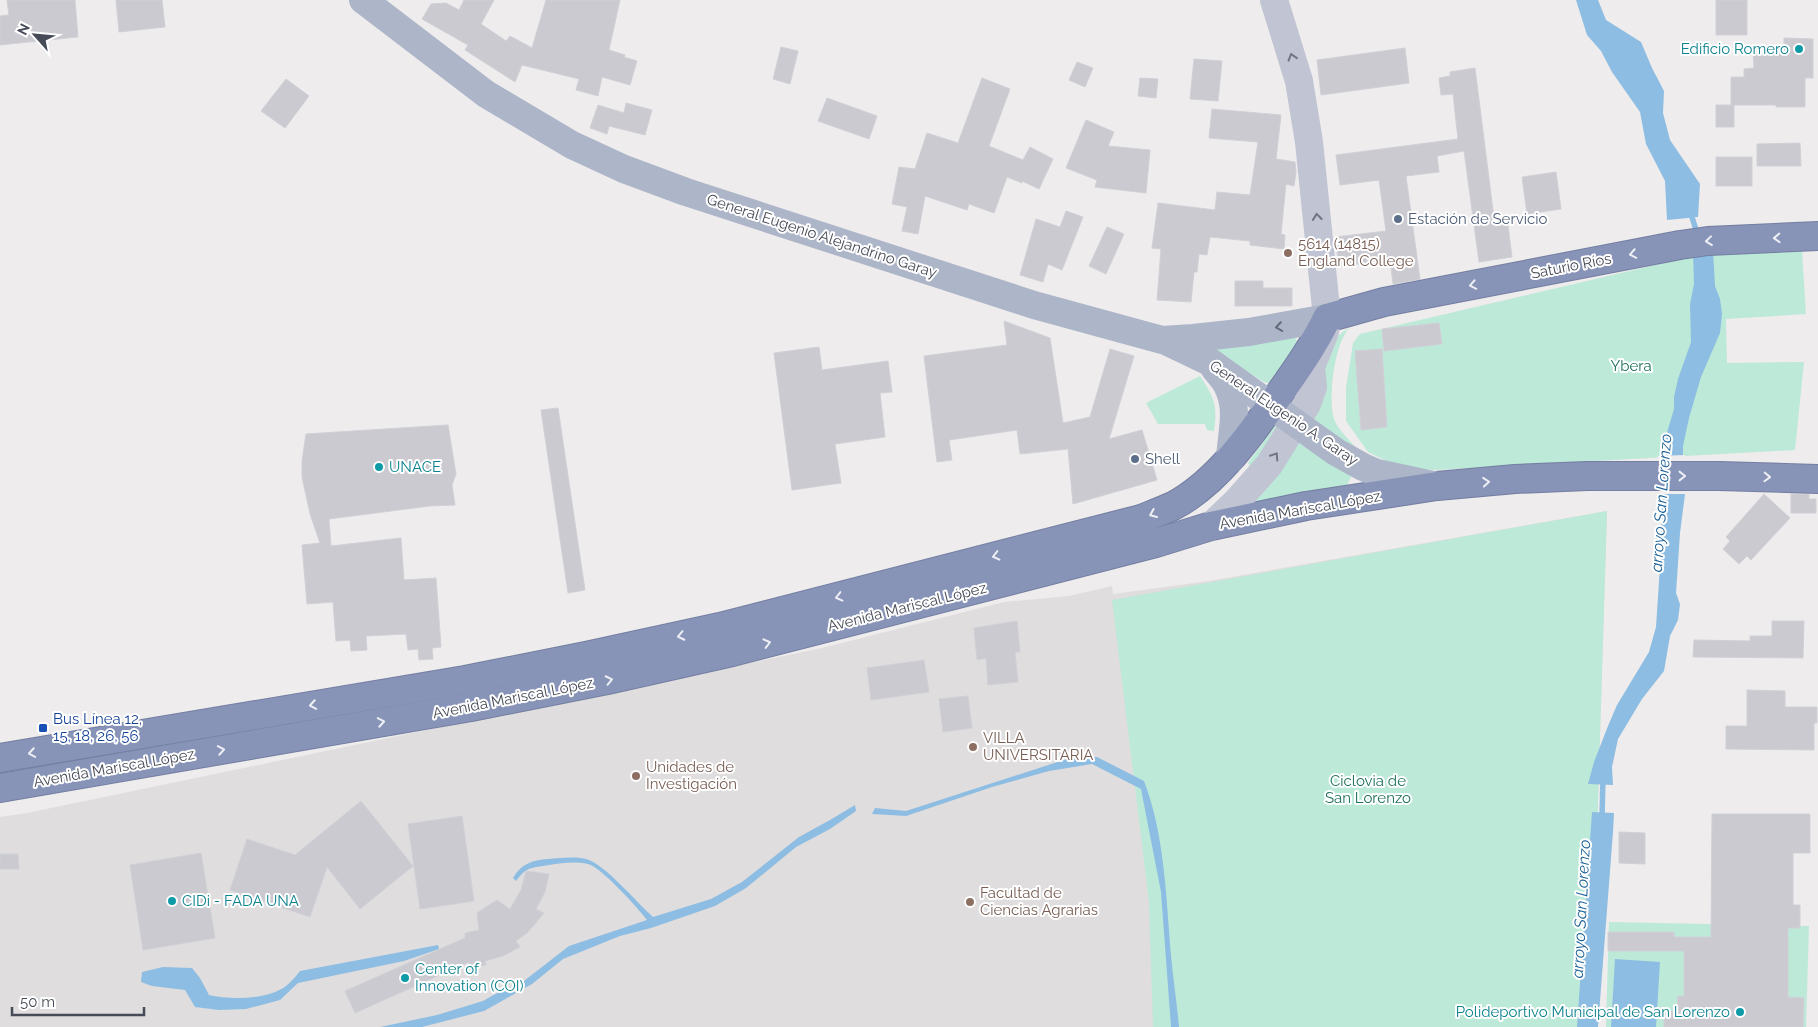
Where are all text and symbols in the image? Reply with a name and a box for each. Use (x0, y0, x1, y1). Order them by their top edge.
north arrow (10, 10, 60, 60)
text: N (14, 21, 33, 37)
place label: Edificio Romero (1681, 40, 1789, 58)
marker: Edificio Romero (1793, 43, 1805, 55)
one-way arrow (1288, 54, 1298, 62)
street label: General Eugenio Alejandrino Garay (705, 190, 939, 282)
place label: Estación de Servicio (1408, 210, 1547, 228)
one-way arrow (1312, 213, 1323, 221)
marker: Estación de Servicio (1392, 213, 1404, 225)
one-way arrow (1773, 233, 1781, 243)
place label: 5614 (14815) England College (1298, 235, 1414, 270)
one-way arrow (1704, 236, 1712, 247)
marker: 5614 (14815) England College (1282, 247, 1294, 259)
street label: Saturio Ríos (1529, 249, 1613, 283)
one-way arrow (1628, 249, 1637, 259)
one-way arrow (1469, 280, 1477, 290)
one-way arrow (1274, 322, 1283, 332)
street label: General Eugenio A. Garay (1206, 357, 1362, 469)
park label: Ybera (1610, 357, 1652, 375)
water label: arroyo San Lorenzo (1647, 433, 1675, 573)
place label: Shell (1145, 450, 1181, 468)
one-way arrow (1268, 452, 1278, 461)
marker: Shell (1129, 453, 1141, 465)
place label: UNACE (389, 458, 441, 476)
marker: UNACE (373, 461, 385, 473)
one-way arrow (1679, 471, 1687, 481)
one-way arrow (1764, 472, 1772, 483)
one-way arrow (1482, 476, 1490, 487)
street label: Avenida Mariscal López (1218, 487, 1382, 533)
one-way arrow (1149, 508, 1158, 518)
one-way arrow (992, 550, 1001, 561)
street label: Avenida Mariscal López (826, 579, 988, 635)
one-way arrow (835, 591, 844, 602)
one-way arrow (677, 630, 686, 641)
one-way arrow (763, 638, 771, 648)
street label: Avenida Mariscal López (431, 674, 595, 722)
one-way arrow (605, 675, 614, 686)
one-way arrow (309, 700, 317, 710)
place label: Bus Línea 12, 15, 18, 26, 56 (53, 710, 142, 745)
one-way arrow (376, 718, 385, 728)
marker: Bus Línea 12, 15, 18, 26, 56 (37, 722, 49, 734)
place label: VILLA UNIVERSITARIA (983, 729, 1094, 764)
marker: VILLA UNIVERSITARIA (967, 741, 979, 753)
street label: Avenida Mariscal López (32, 745, 196, 791)
one-way arrow (216, 745, 225, 755)
one-way arrow (28, 747, 36, 757)
place label: Unidades de Investigación (646, 758, 737, 793)
marker: Unidades de Investigación (630, 770, 642, 782)
park label: Ciclovia de San Lorenzo (1325, 772, 1411, 807)
water label: arroyo San Lorenzo (1568, 839, 1594, 979)
place label: Facultad de Ciencias Agrarias (980, 884, 1098, 919)
place label: CIDi - FADA UNA (182, 892, 299, 910)
marker: CIDi - FADA UNA (166, 895, 178, 907)
marker: Facultad de Ciencias Agrarias (964, 896, 976, 908)
place label: Center of Innovation (COI) (415, 960, 524, 995)
marker: Center of Innovation (COI) (399, 972, 411, 984)
scale bar (12, 984, 145, 1016)
text: 50 m (20, 993, 55, 1011)
place label: Polideportivo Municipal de San Lorenzo (1456, 1003, 1730, 1021)
marker: Polideportivo Municipal de San Lorenzo (1734, 1006, 1746, 1018)

